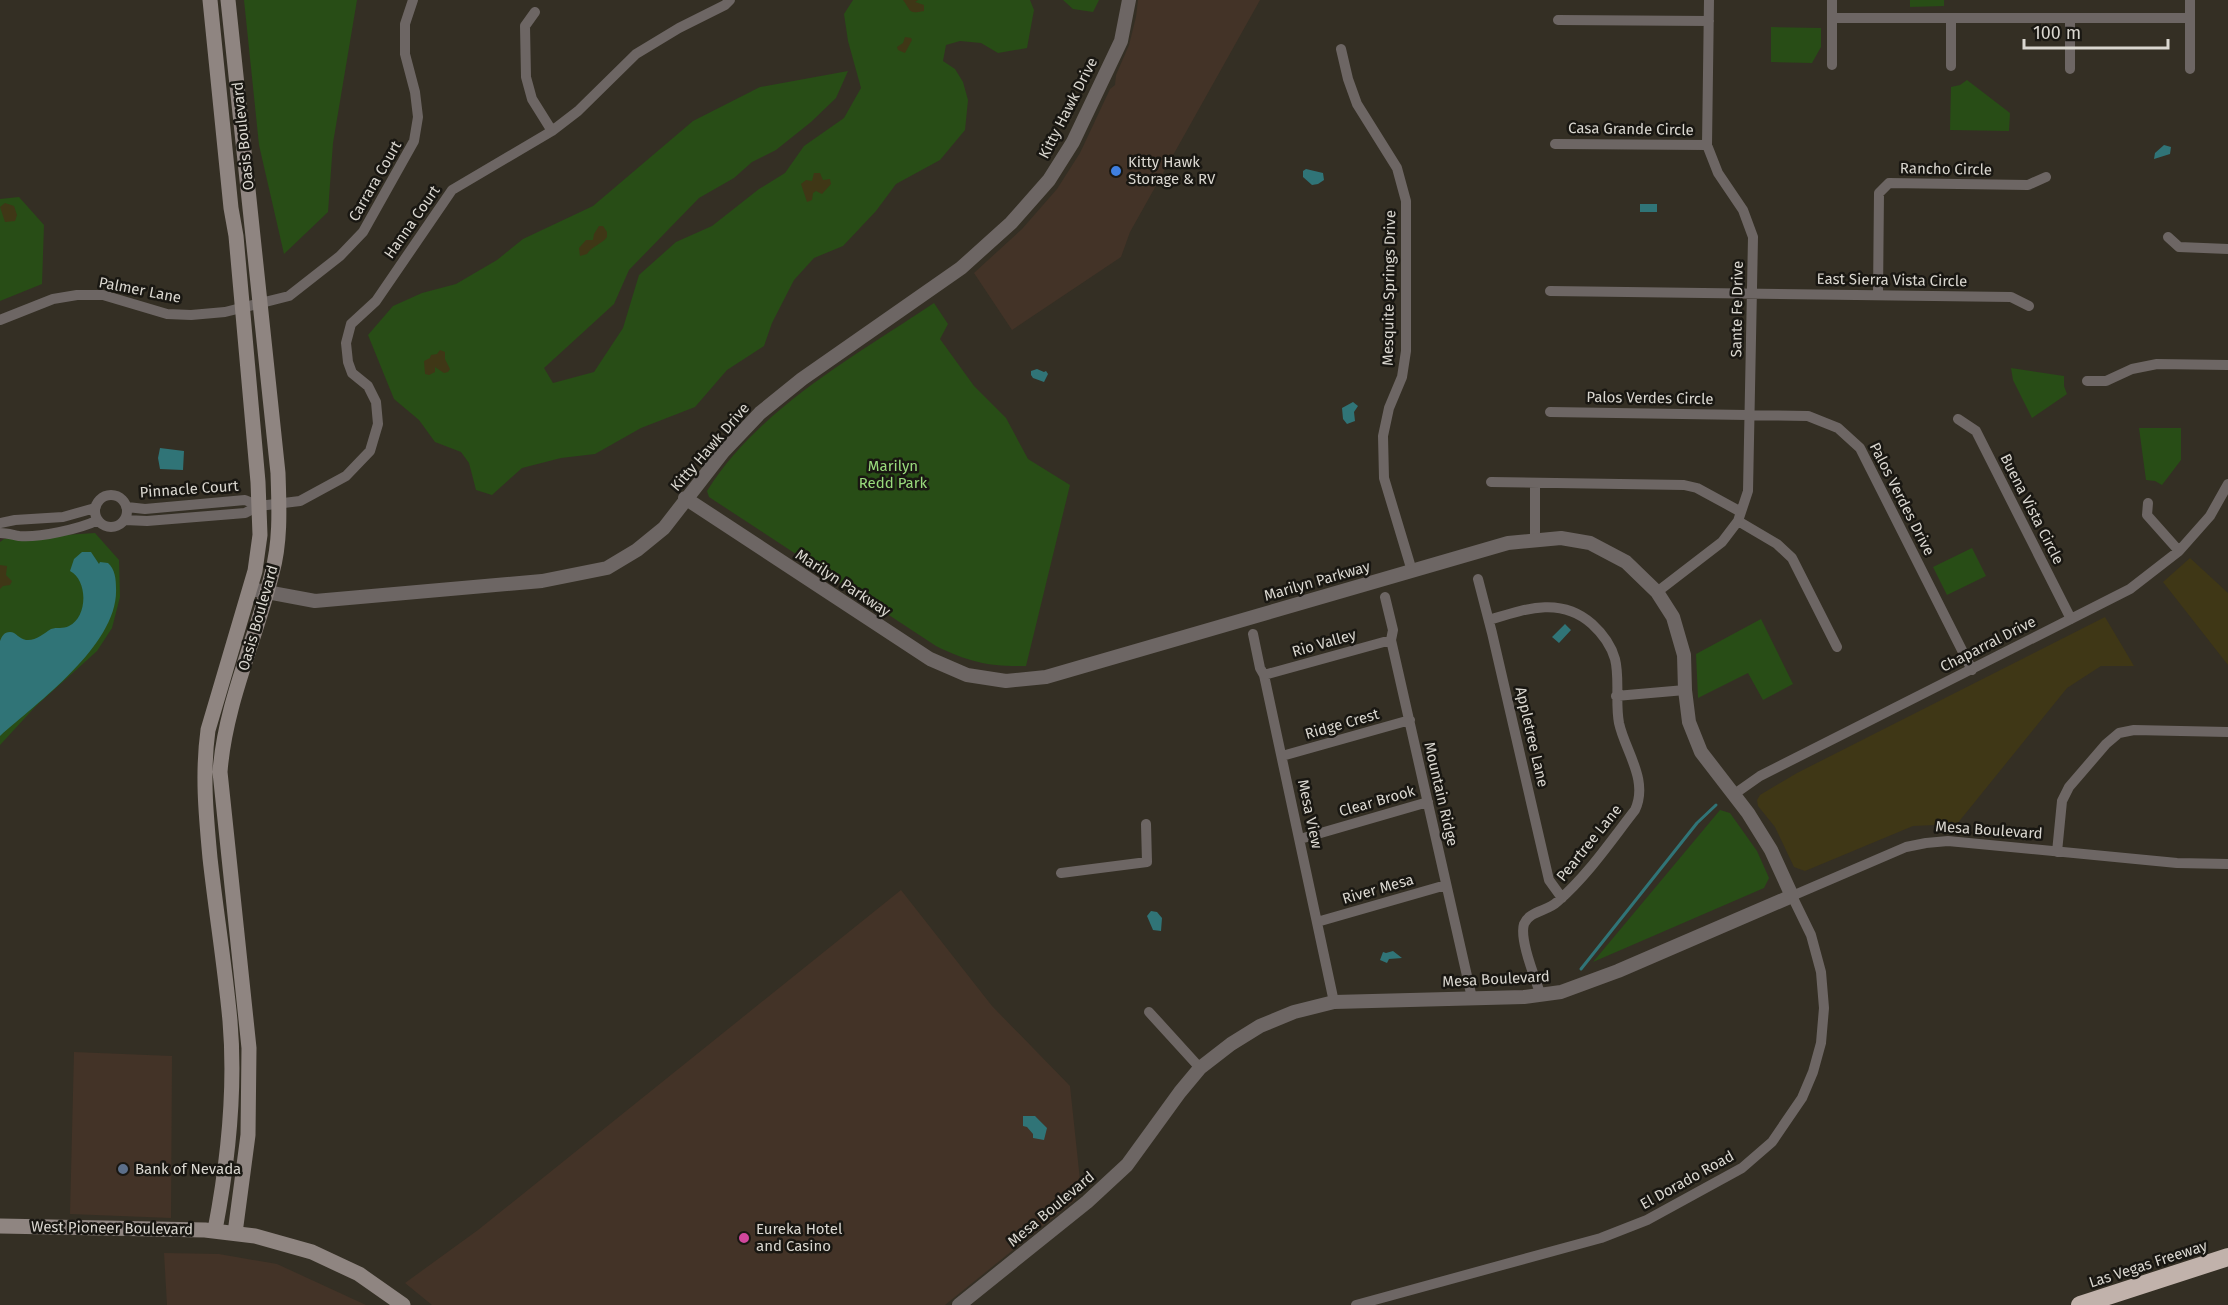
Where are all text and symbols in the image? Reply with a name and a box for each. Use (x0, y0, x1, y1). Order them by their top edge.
scale bar (2024, 12, 2168, 50)
text: 100 m (2033, 22, 2081, 44)
street label: Kitty Hawk Drive (1035, 54, 1101, 162)
street label: Oasis Boulevard (228, 81, 258, 191)
street label: Casa Grande Circle (1568, 119, 1694, 139)
street label: Carrara Court (345, 137, 406, 224)
place label: Kitty Hawk Storage & RV (1128, 153, 1216, 188)
street label: Rancho Circle (1900, 159, 1992, 179)
marker: Kitty Hawk Storage & RV (1109, 164, 1123, 178)
street label: Hanna Court (380, 182, 444, 262)
street label: Mesquite Springs Drive (1379, 210, 1399, 366)
street label: Sante Fe Drive (1727, 261, 1747, 357)
street label: East Sierra Vista Circle (1817, 270, 1967, 290)
street label: Palmer Lane (97, 273, 183, 307)
street label: Palos Verdes Circle (1586, 388, 1714, 408)
street label: Kitty Hawk Drive (667, 399, 753, 495)
street label: Palos Verdes Drive (1866, 439, 1938, 559)
street label: Buena Vista Circle (1996, 451, 2068, 567)
park label: Marilyn Redd Park (859, 457, 928, 492)
street label: Pinnacle Court (139, 477, 240, 501)
street label: Marilyn Parkway (792, 546, 894, 621)
street label: Marilyn Parkway (1262, 557, 1373, 605)
street label: Oasis Boulevard (234, 563, 282, 673)
street label: Chaparral Drive (1937, 612, 2039, 676)
street label: Rio Valley (1290, 625, 1359, 661)
street label: Appletree Lane (1512, 685, 1552, 789)
street label: Ridge Crest (1303, 705, 1382, 743)
street label: Mountain Ridge (1420, 740, 1462, 848)
street label: Mesa View (1294, 778, 1326, 851)
street label: Clear Brook (1337, 781, 1417, 820)
street label: Peartree Lane (1552, 801, 1626, 885)
street label: Mesa Boulevard (1935, 817, 2043, 843)
street label: River Mesa (1340, 870, 1416, 908)
street label: Mesa Boulevard (1442, 967, 1550, 991)
street label: El Dorado Road (1637, 1147, 1737, 1213)
place label: Bank of Nevada (135, 1160, 241, 1178)
marker: Bank of Nevada (116, 1162, 130, 1176)
street label: Mesa Boulevard (1004, 1168, 1098, 1250)
street label: West Pioneer Boulevard (31, 1218, 193, 1238)
place label: Eureka Hotel and Casino (756, 1220, 843, 1255)
marker: Eureka Hotel and Casino (737, 1231, 751, 1245)
street label: Las Vegas Freeway (2087, 1236, 2210, 1292)

